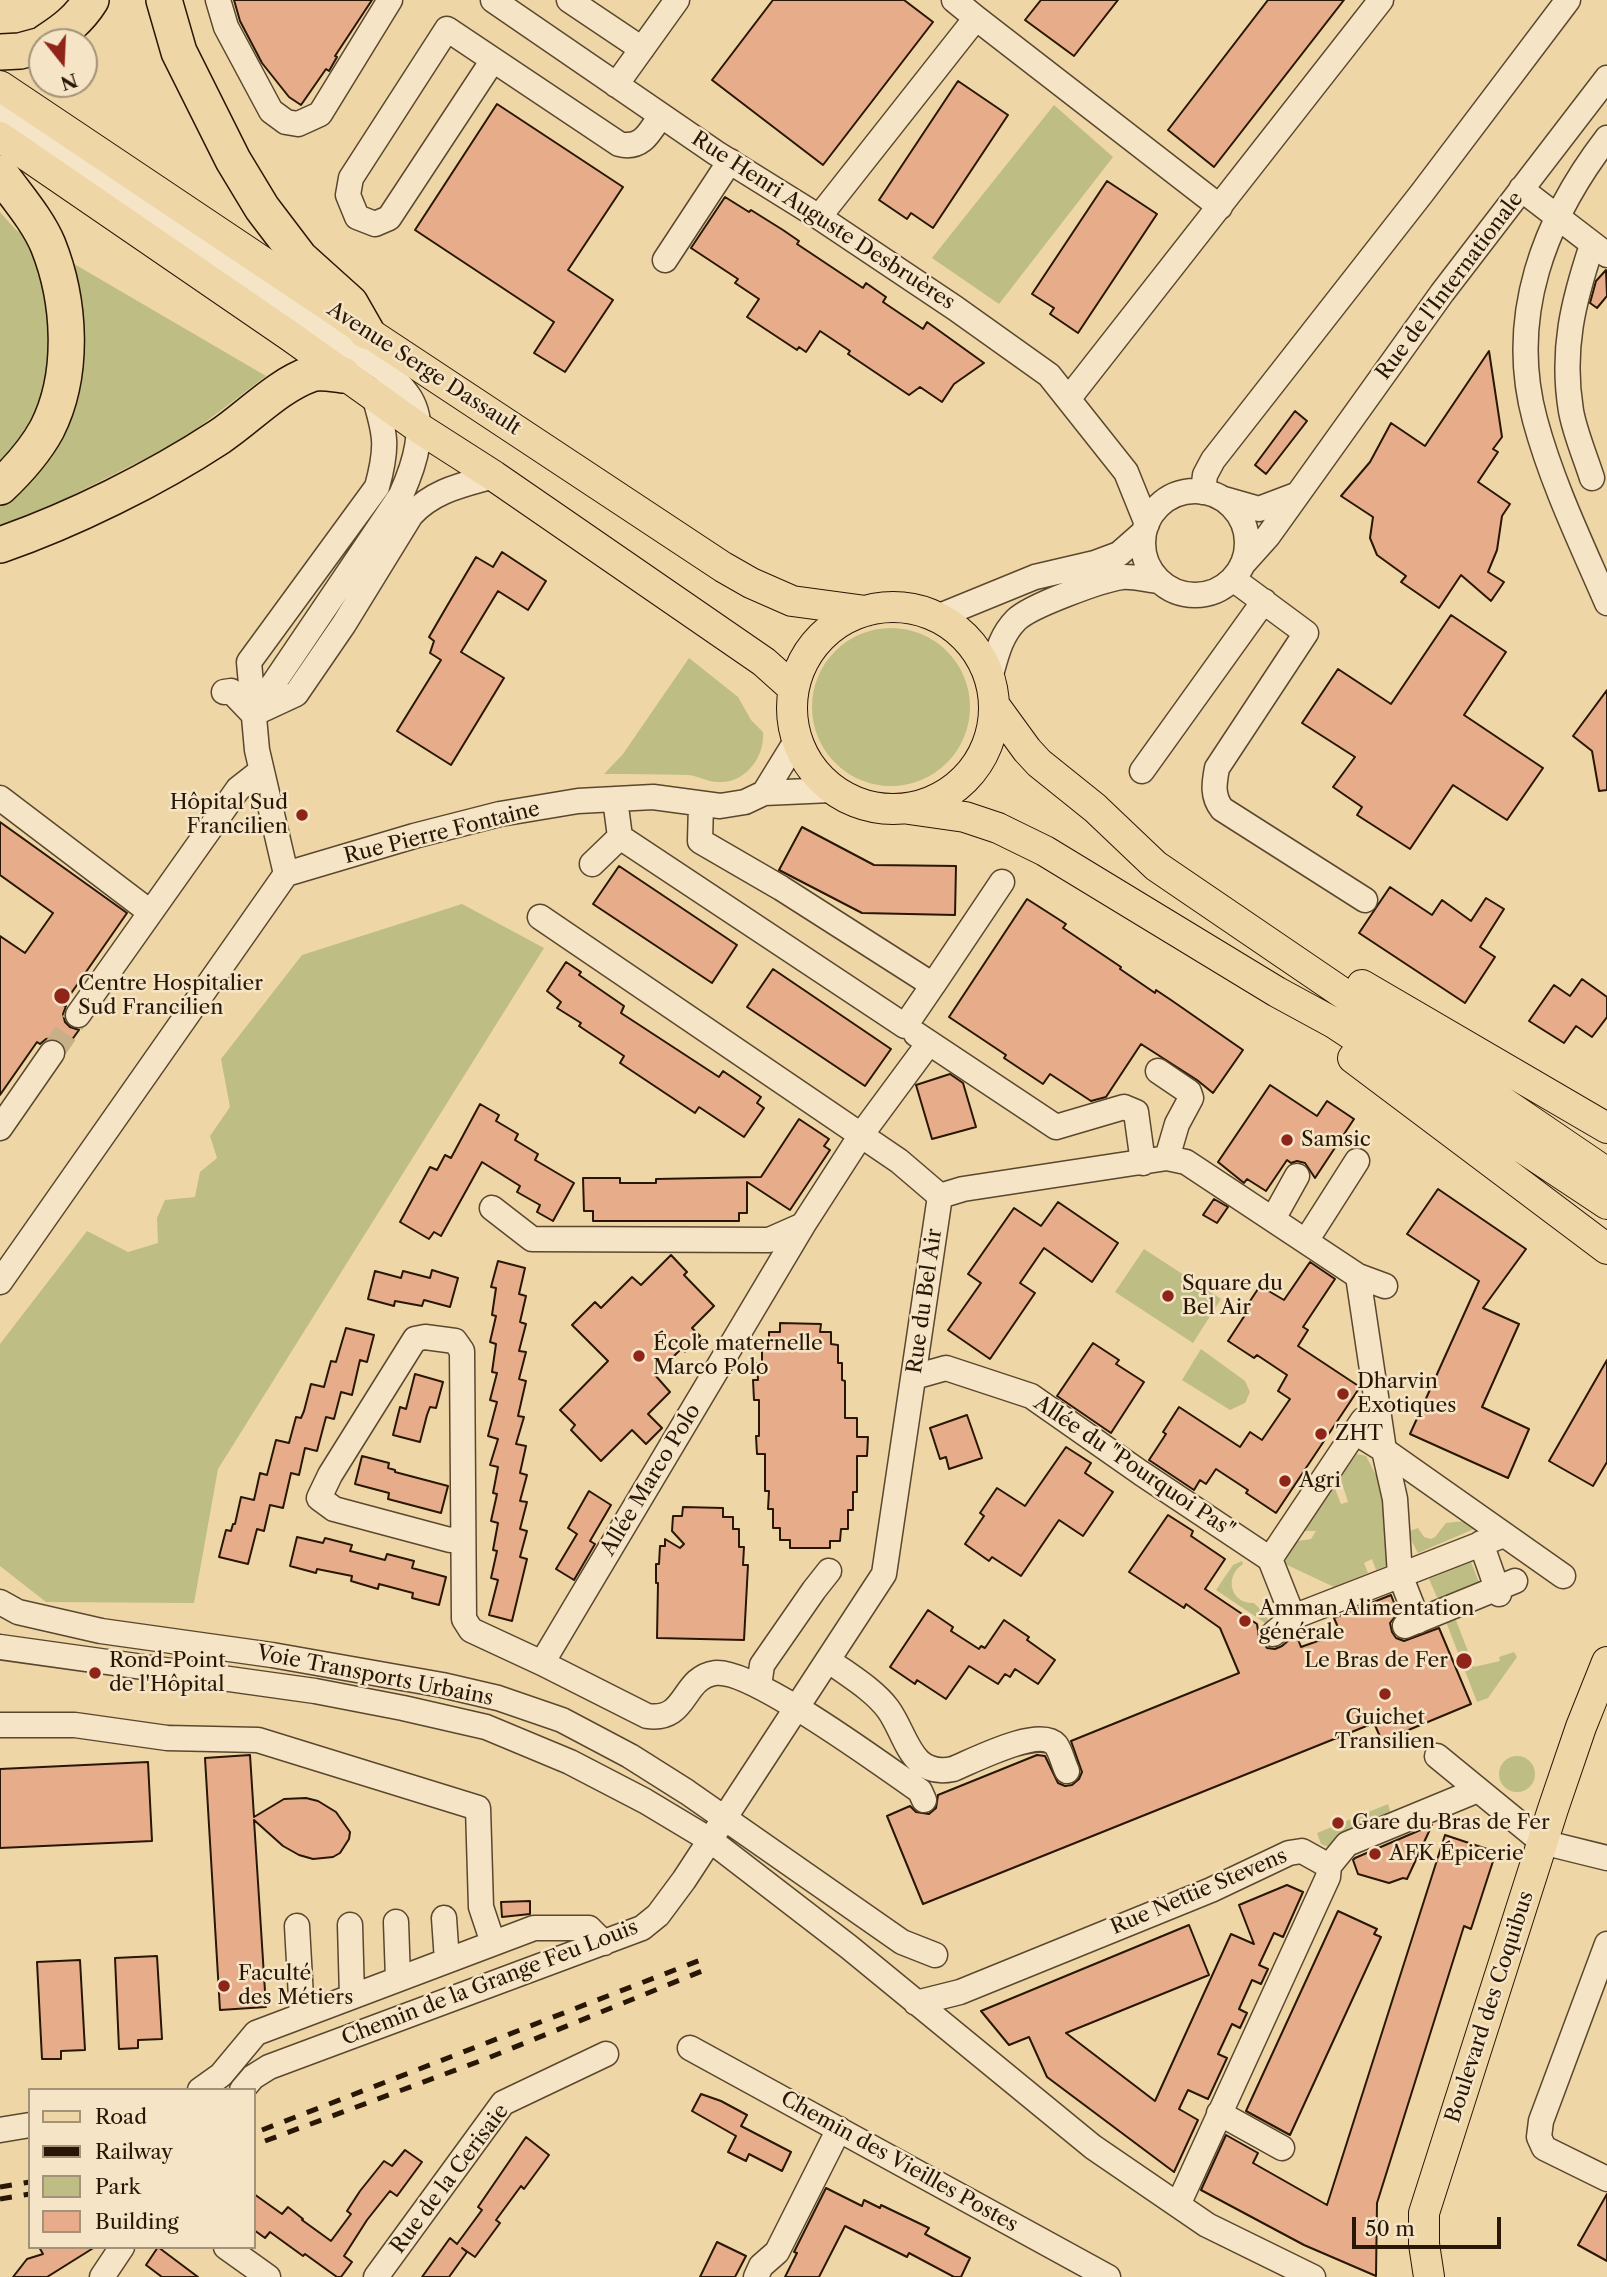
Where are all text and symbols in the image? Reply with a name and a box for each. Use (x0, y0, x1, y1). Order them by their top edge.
north arrow (28, 28, 98, 98)
text: N (58, 68, 80, 95)
street label: Rue Henri Auguste Desbruères (687, 126, 959, 316)
street label: Rue de l'Internationale (1371, 187, 1529, 385)
street label: Avenue Serge Dassault (322, 297, 526, 441)
place label: Hôpital Sud Francilien (170, 790, 288, 840)
street label: Rue Pierre Fontaine (341, 796, 543, 870)
marker: Hôpital Sud Francilien (294, 807, 310, 823)
place label: Centre Hospitalier Sud Francilien (78, 971, 263, 1021)
marker: Centre Hospitalier Sud Francilien (52, 986, 72, 1006)
place label: Samsic (1301, 1127, 1371, 1153)
marker: Samsic (1279, 1132, 1295, 1148)
street label: Rue du Bel Air (902, 1227, 948, 1375)
place label: Square du Bel Air (1182, 1271, 1283, 1321)
marker: Square du Bel Air (1160, 1288, 1176, 1304)
place label: École maternelle Marco Polo (653, 1331, 823, 1381)
marker: École maternelle Marco Polo (631, 1348, 647, 1364)
place label: Dharvin Exotiques (1357, 1369, 1456, 1419)
marker: Dharvin Exotiques (1335, 1386, 1351, 1402)
street label: Allée du "Pourquoi Pas" (1029, 1391, 1239, 1543)
street label: Allée Marco Polo (596, 1400, 706, 1560)
place label: ZHT (1335, 1421, 1383, 1447)
marker: ZHT (1313, 1426, 1329, 1442)
place label: Agri (1299, 1468, 1341, 1494)
marker: Agri (1277, 1473, 1293, 1489)
place label: Amman Alimentation générale (1259, 1596, 1474, 1646)
marker: Amman Alimentation générale (1237, 1613, 1253, 1629)
street label: Voie Transports Urbains (255, 1641, 495, 1711)
place label: Rond-Point de l'Hôpital (109, 1648, 226, 1698)
place label: Le Bras de Fer (1304, 1648, 1448, 1674)
marker: Le Bras de Fer (1454, 1651, 1474, 1671)
marker: Rond-Point de l'Hôpital (87, 1665, 103, 1681)
marker: Guichet Transilien (1377, 1686, 1393, 1702)
place label: Guichet Transilien (1335, 1705, 1435, 1755)
place label: Gare du Bras de Fer (1352, 1810, 1550, 1836)
marker: Gare du Bras de Fer (1330, 1815, 1346, 1831)
place label: AFK Épicerie (1389, 1841, 1524, 1867)
street label: Rue Nettie Stevens (1107, 1843, 1291, 1941)
marker: AFK Épicerie (1367, 1846, 1383, 1862)
street label: Boulevard des Coquibus (1441, 1888, 1539, 2126)
street label: Chemin de la Grange Feu Louis (338, 1915, 642, 2051)
place label: Faculté des Métiers (238, 1961, 353, 2011)
marker: Faculté des Métiers (216, 1978, 232, 1994)
street label: Chemin des Vieilles Postes (776, 2086, 1022, 2238)
legend (28, 2088, 256, 2249)
street label: Rue de la Cerisaie (386, 2099, 514, 2259)
text: Road (95, 2104, 147, 2129)
text: Railway (95, 2139, 173, 2164)
text: Park (95, 2174, 141, 2199)
scale bar (1355, 2204, 1504, 2248)
text: Building (95, 2209, 179, 2234)
text: 50 m (1365, 2216, 1415, 2241)

